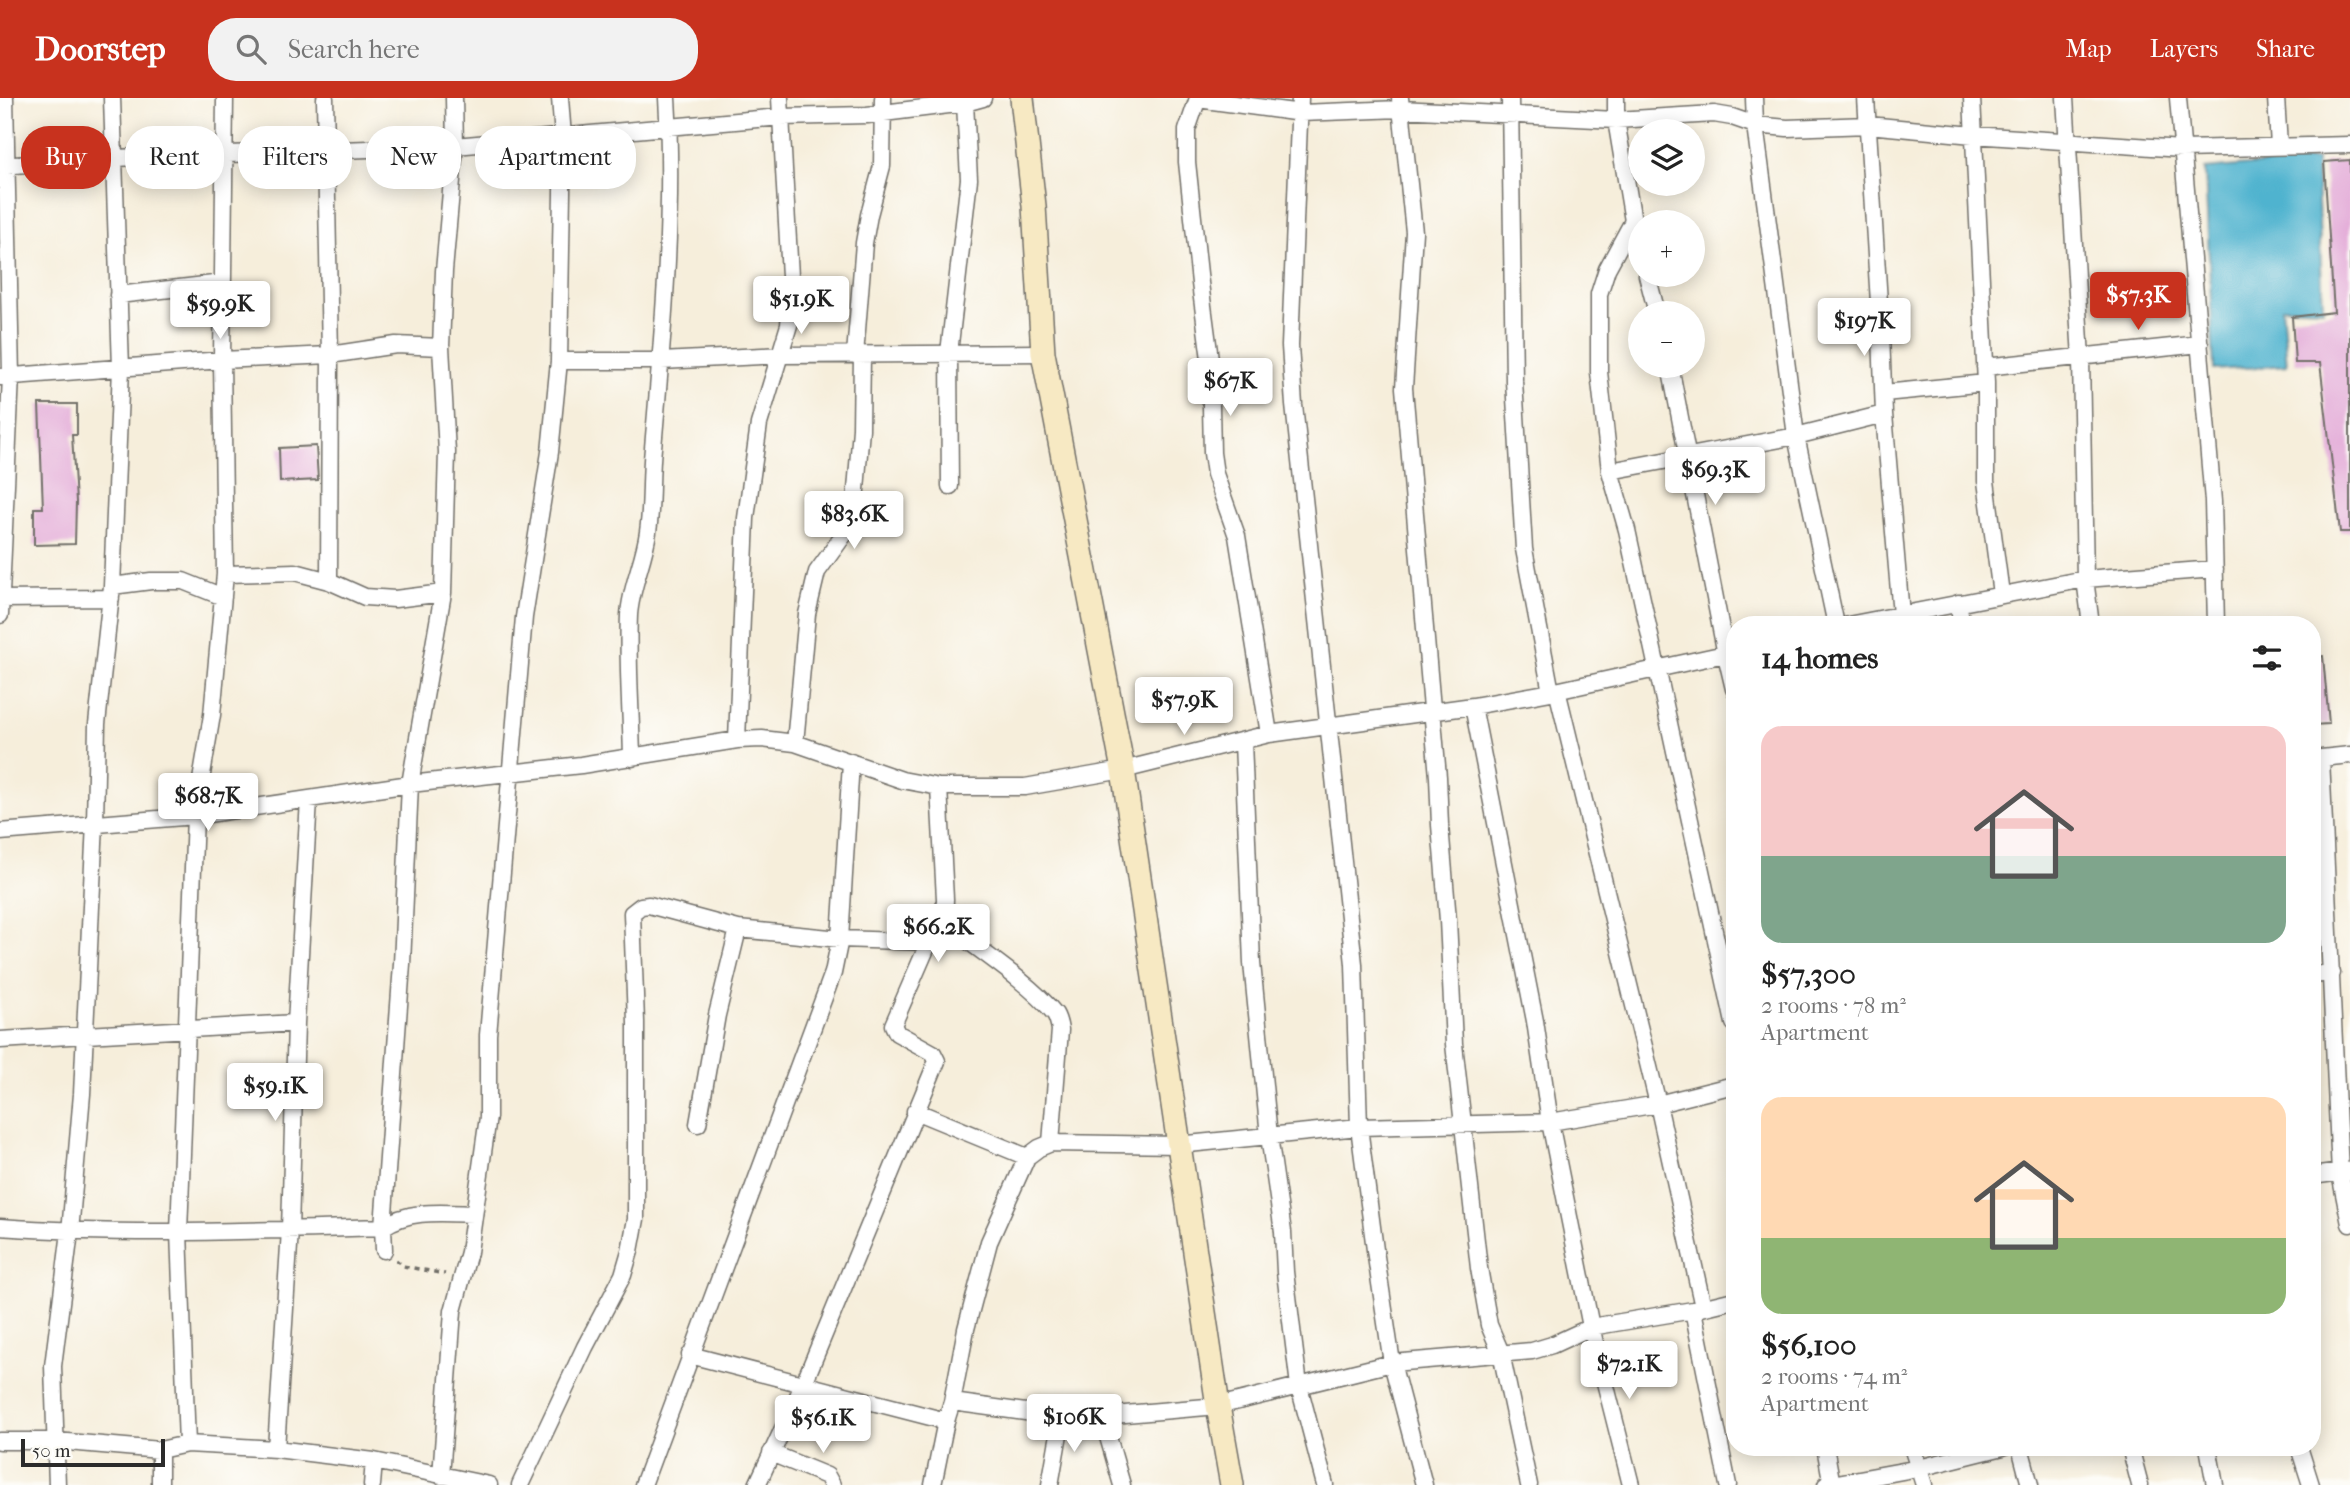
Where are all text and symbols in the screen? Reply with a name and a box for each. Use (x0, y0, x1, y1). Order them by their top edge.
search box (208, 18, 698, 81)
text: Doorstep (35, 30, 166, 69)
icon: search (232, 30, 270, 68)
text: Search here (288, 34, 420, 65)
text: Map (2066, 35, 2112, 63)
text: Layers (2150, 35, 2218, 63)
text: Share (2256, 35, 2315, 63)
map controls (1628, 119, 1705, 378)
button: layers (1628, 119, 1705, 196)
chip: Buy (21, 126, 111, 189)
chip: Rent (125, 126, 224, 189)
chip: Filters (238, 126, 352, 189)
chip: New (366, 126, 461, 189)
chip: Apartment (475, 126, 636, 189)
button: + (1628, 210, 1705, 287)
pin: $57.3K (2081, 272, 2195, 332)
pin: $51.9K (744, 276, 858, 336)
text: $57.3K (2106, 281, 2170, 308)
pin: $59.9K (163, 282, 277, 341)
text: $51.9K (769, 285, 833, 312)
text: $59.9K (186, 290, 254, 317)
pin: $197K (1815, 299, 1913, 358)
button: − (1628, 301, 1705, 378)
text: $197K (1834, 307, 1894, 334)
pin: $67K (1189, 358, 1271, 418)
text: $67K (1204, 367, 1256, 394)
pin: $69.3K (1658, 448, 1772, 507)
text: $69.3K (1681, 456, 1749, 483)
pin: $83.6K (797, 491, 911, 551)
text: $83.6K (820, 500, 888, 527)
icon: filters (2248, 639, 2286, 677)
text: 14 homes (1761, 641, 1878, 676)
pin: $57.9K (1127, 678, 1241, 737)
text: $57.9K (1151, 686, 1217, 713)
icon: home (1961, 771, 2087, 897)
pin: $68.7K (151, 774, 265, 833)
text: $68.7K (174, 782, 242, 809)
pin: $66.2K (881, 904, 995, 964)
text: $66.2K (903, 913, 973, 940)
text: $57,300 (1761, 957, 1856, 992)
text: 2 rooms · 78 m² (1761, 992, 1906, 1019)
text: Apartment (1761, 1019, 1869, 1046)
pin: $59.1K (218, 1063, 332, 1123)
text: $59.1K (243, 1072, 307, 1099)
icon: home (1961, 1142, 2087, 1268)
text: $56,100 (1761, 1328, 1857, 1363)
pin: $72.1K (1572, 1342, 1686, 1401)
text: $72.1K (1597, 1350, 1661, 1377)
text: 2 rooms · 74 m² (1761, 1363, 1907, 1390)
text: Apartment (1761, 1390, 1869, 1417)
pin: $106K (1025, 1394, 1123, 1454)
pin: $56.1K (766, 1396, 880, 1455)
text: $106K (1043, 1403, 1105, 1430)
text: $56.1K (791, 1404, 855, 1431)
scale bar (21, 1436, 164, 1468)
text: 50 m (32, 1440, 71, 1462)

